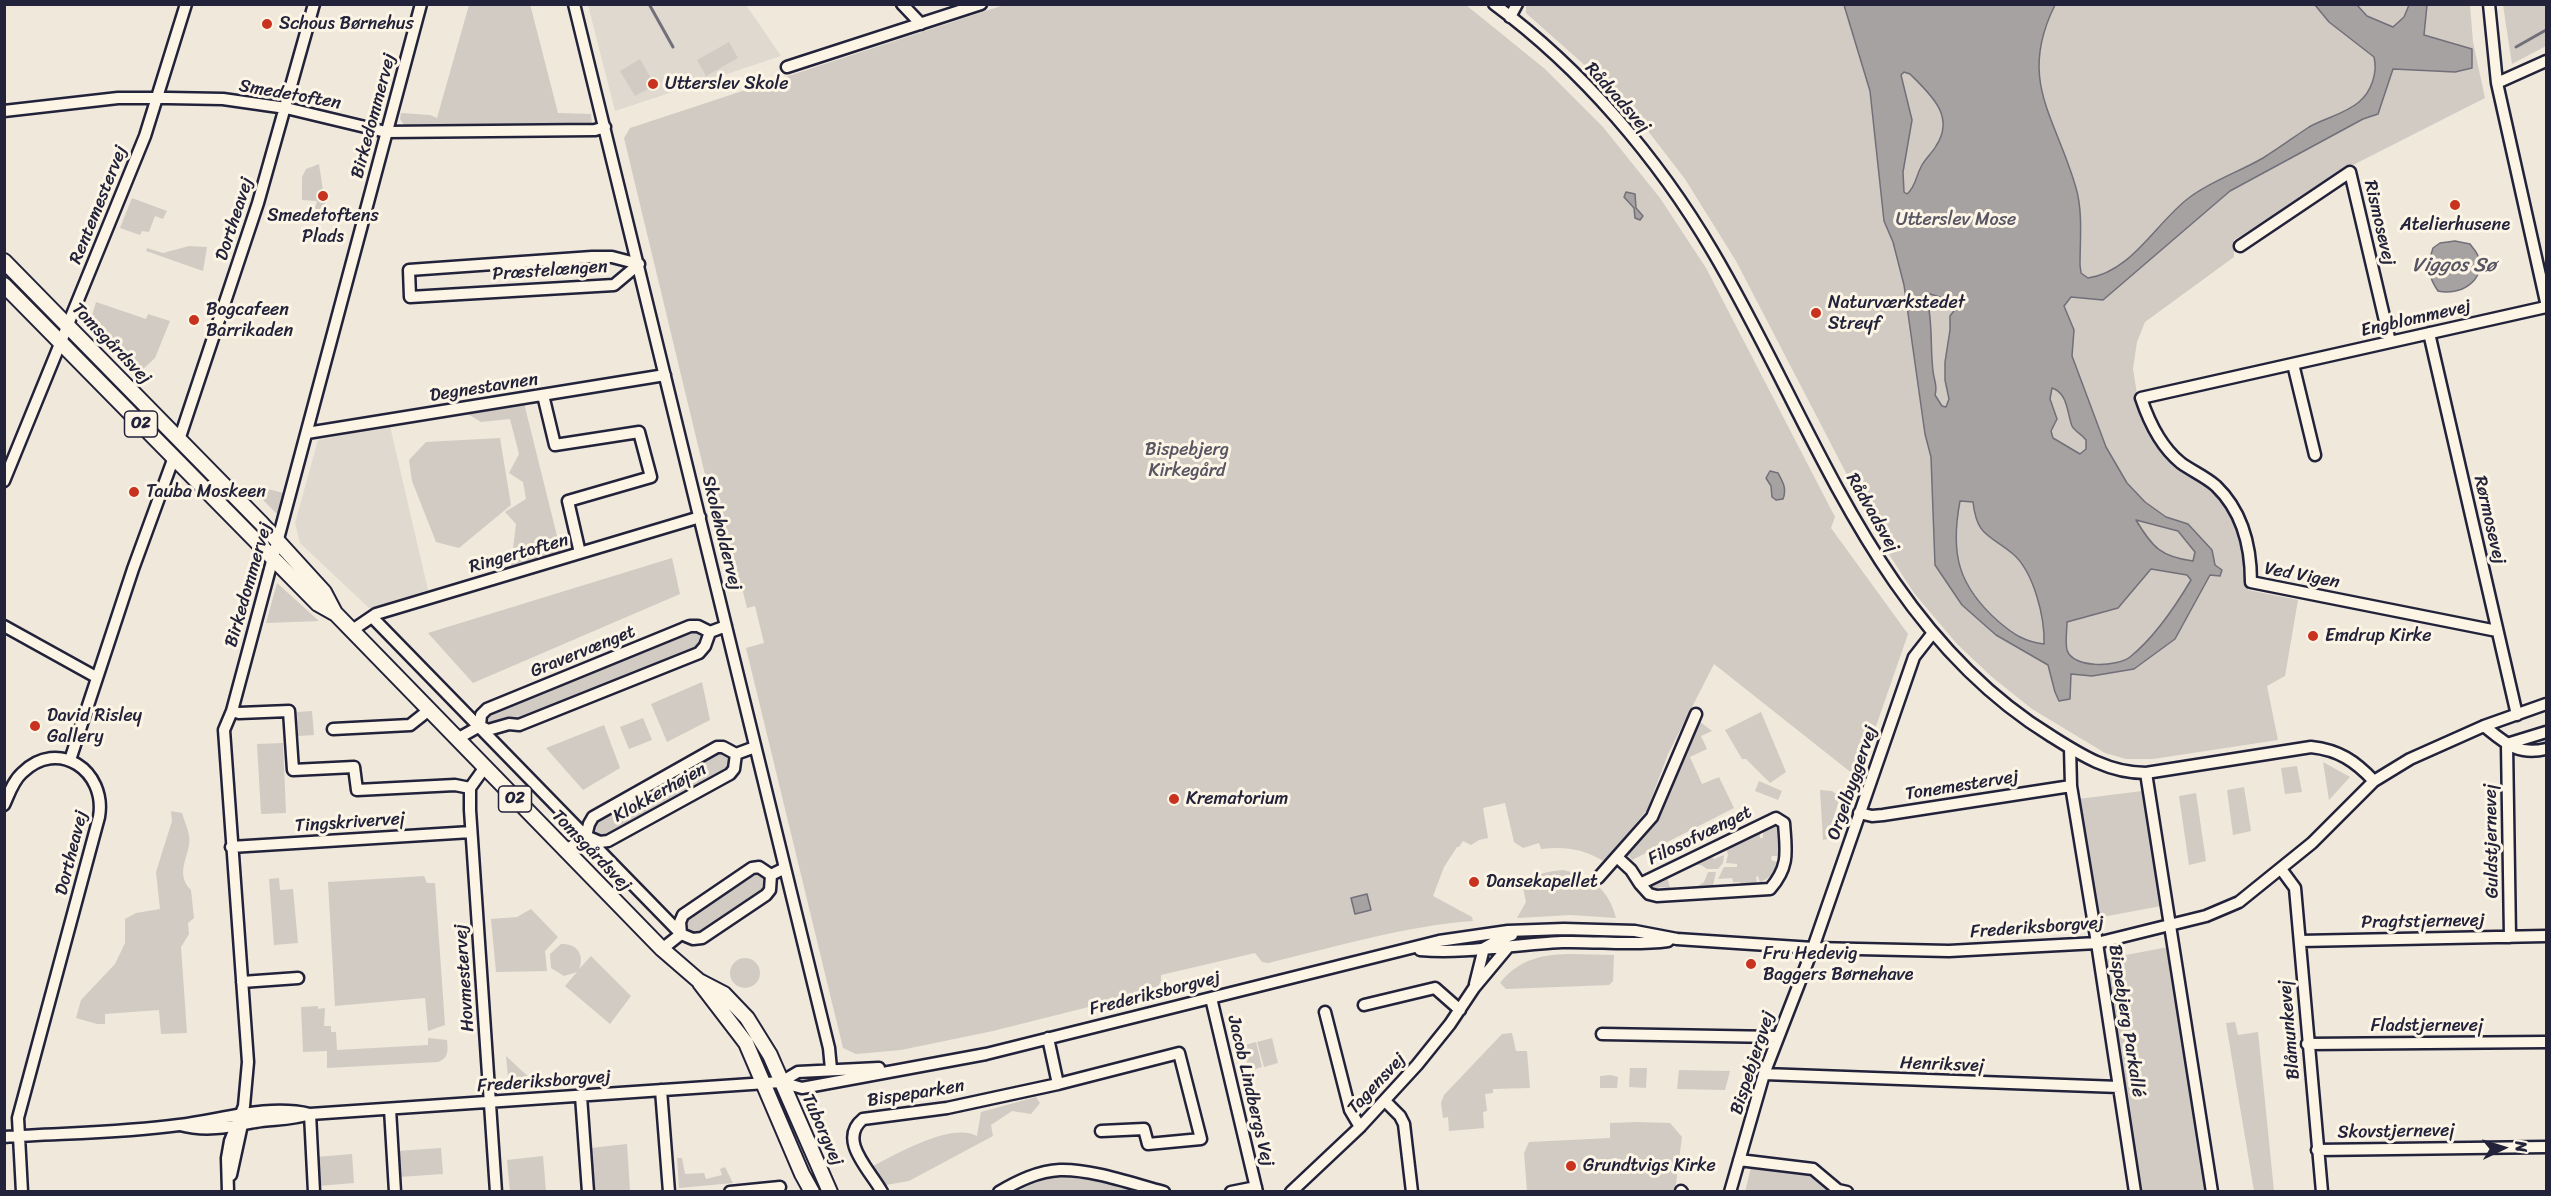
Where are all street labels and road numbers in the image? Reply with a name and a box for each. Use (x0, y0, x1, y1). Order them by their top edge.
street label: Birkedommervej (347, 51, 401, 181)
street label: Rådvadsvej (1580, 58, 1654, 138)
street label: Smedetoften (237, 75, 343, 115)
street label: Rentemestervej (65, 143, 133, 267)
street label: Dortheavej (211, 175, 259, 263)
street label: Rismosevej (2359, 178, 2399, 268)
street label: Præstelængen (492, 256, 608, 286)
street label: Engblommevej (2359, 296, 2473, 342)
street label: Tomsgårdsvej (67, 299, 155, 389)
street label: Degnestavnen (428, 369, 540, 407)
road number: O2 (124, 411, 158, 437)
street label: Rådvadsvej (1841, 470, 1903, 556)
street label: Skoleholdervej (696, 473, 746, 593)
street label: Rørmosevej (2468, 474, 2510, 566)
street label: Birkedommervej (221, 520, 277, 650)
street label: Ringertoften (467, 530, 571, 578)
street label: Ved Vigen (2262, 558, 2342, 594)
street label: Gravervænget (527, 621, 639, 683)
street label: Orgelbyggervej (1823, 723, 1883, 843)
street label: Klokkerhøjen (610, 759, 710, 827)
street label: Tonemestervej (1904, 766, 2020, 806)
street label: Guldstjernevej (2480, 784, 2504, 898)
road number: O2 (498, 786, 532, 812)
street label: Filosofvænget (1644, 802, 1756, 870)
street label: Tomsgårdsvej (547, 806, 635, 896)
street label: Dortheavej (51, 808, 93, 898)
street label: Tingskrivervej (294, 808, 406, 838)
street label: Pragtstjernevej (2361, 910, 2485, 934)
street label: Frederiksborgvej (1969, 913, 2105, 943)
street label: Hovmestervej (450, 923, 480, 1033)
street label: Bispebjerg Parkallé (2103, 943, 2149, 1099)
street label: Frederiksborgvej (1087, 967, 1223, 1021)
street label: Blåmunkevej (2275, 979, 2305, 1081)
street label: Bispebjergvej (1726, 1009, 1780, 1117)
street label: Jacob Lindbergs Vej (1222, 1013, 1278, 1169)
street label: Fladstjernevej (2371, 1015, 2483, 1037)
street label: Tagensvej (1343, 1049, 1411, 1119)
street label: Henriksvej (1900, 1053, 1984, 1077)
street label: Frederiksborgvej (476, 1067, 612, 1097)
street label: Bispeparken (866, 1076, 966, 1112)
street label: Tuborgvej (797, 1091, 847, 1169)
street label: Skovstjernevej (2337, 1120, 2455, 1144)

